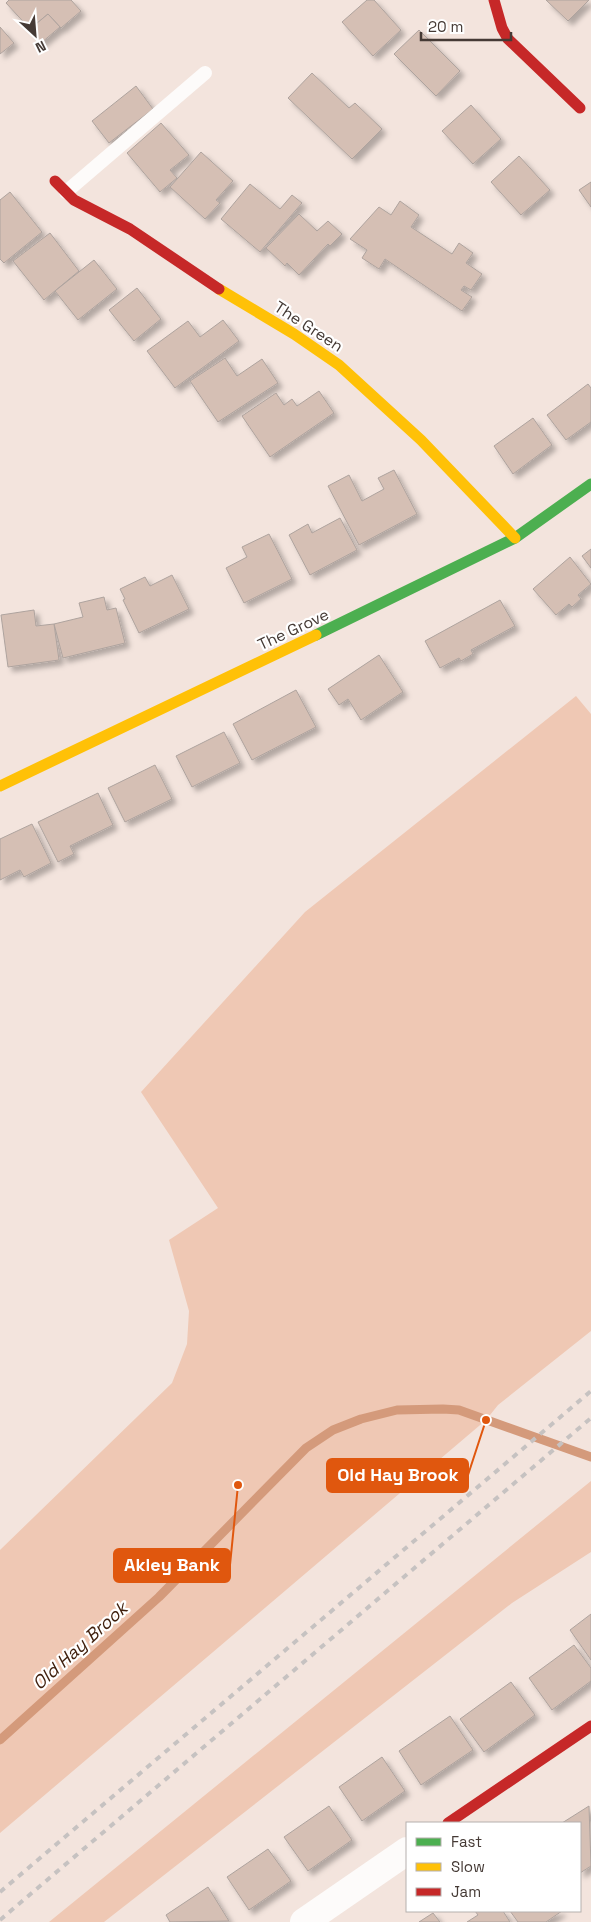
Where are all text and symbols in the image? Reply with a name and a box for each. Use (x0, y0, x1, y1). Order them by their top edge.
north arrow (10, 10, 60, 60)
scale bar (421, 10, 511, 42)
text: 20 m (428, 17, 463, 36)
text: N (33, 37, 49, 57)
street label: The Green (270, 296, 347, 356)
street label: The Grove (254, 604, 332, 655)
callout: Old Hay Brook (327, 1459, 468, 1492)
text: Old Hay Brook (337, 1463, 459, 1486)
callout: Akley Bank (114, 1549, 230, 1582)
text: Akley Bank (124, 1553, 220, 1576)
water label: Old Hay Brook (27, 1595, 134, 1695)
legend (406, 1822, 581, 1912)
text: Fast (451, 1832, 482, 1851)
text: Slow (451, 1857, 485, 1876)
text: Jam (451, 1882, 481, 1901)

